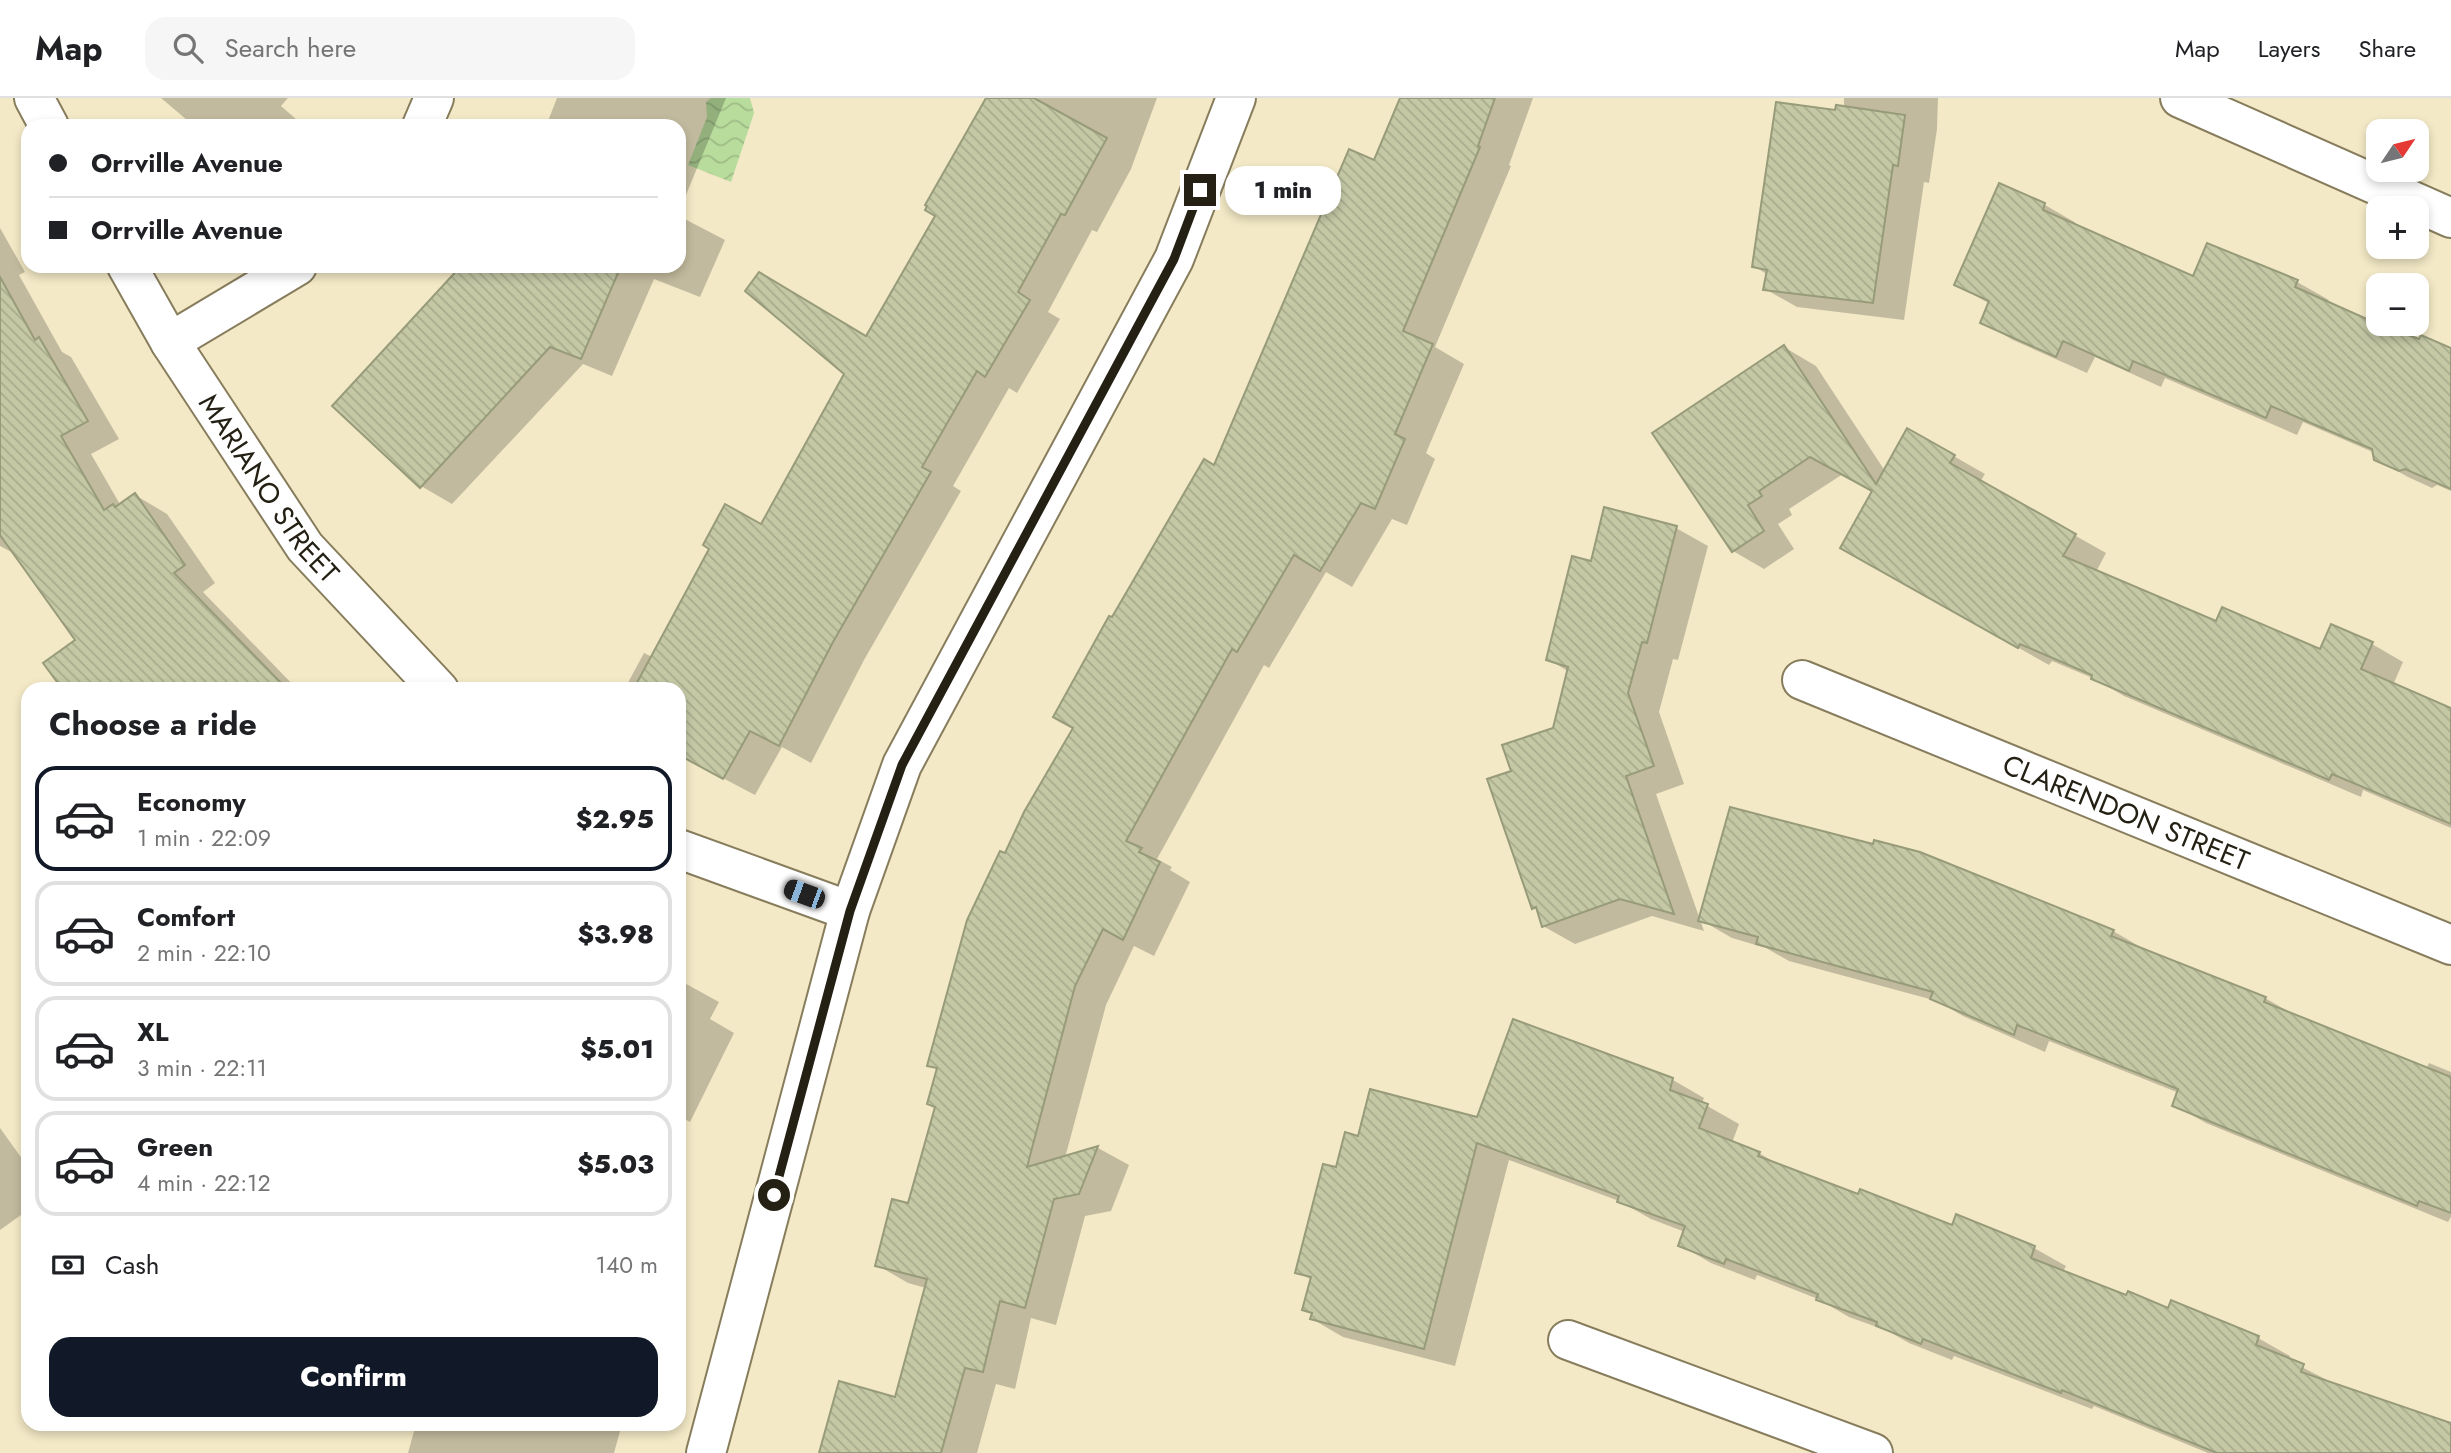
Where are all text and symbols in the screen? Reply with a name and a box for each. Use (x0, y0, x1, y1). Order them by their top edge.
search box (145, 17, 635, 80)
text: Map (35, 25, 103, 72)
icon: search (169, 29, 207, 67)
text: Search here (225, 29, 356, 67)
text: Map (2175, 31, 2220, 66)
text: Layers (2258, 31, 2320, 66)
text: Share (2358, 31, 2416, 66)
north arrow (2366, 119, 2429, 182)
map controls (2366, 119, 2429, 336)
text: Orrville Avenue (91, 144, 283, 182)
callout: 1 min (1224, 166, 1340, 214)
text: 1 min (1254, 173, 1312, 207)
route end (1184, 174, 1216, 206)
button: + (2366, 196, 2429, 259)
text: Orrville Avenue (91, 211, 283, 249)
button: − (2366, 273, 2429, 336)
street label: MARIANO STREET (188, 386, 349, 592)
text: Choose a ride (49, 701, 257, 747)
street label: CLARENDON STREET (1996, 744, 2255, 881)
text: Economy (137, 783, 246, 821)
icon: car (53, 787, 116, 850)
text: $2.95 (576, 800, 654, 838)
text: 1 min · 22:09 (137, 821, 271, 855)
car (781, 877, 828, 911)
text: Comfort (137, 898, 235, 936)
icon: car (53, 902, 116, 965)
text: $3.98 (578, 915, 654, 953)
text: 2 min · 22:10 (137, 936, 271, 970)
text: XL (137, 1013, 169, 1051)
icon: car (53, 1017, 116, 1080)
text: $5.01 (580, 1030, 654, 1068)
text: 3 min · 22:11 (137, 1051, 267, 1085)
text: Green (137, 1128, 213, 1166)
icon: car (53, 1132, 116, 1195)
text: $5.03 (577, 1145, 654, 1183)
text: 4 min · 22:12 (137, 1166, 271, 1200)
route start (758, 1179, 790, 1211)
icon: cash (49, 1246, 87, 1284)
text: Cash (105, 1246, 159, 1284)
text: 140 m (596, 1248, 658, 1282)
button: Confirm (49, 1337, 658, 1417)

